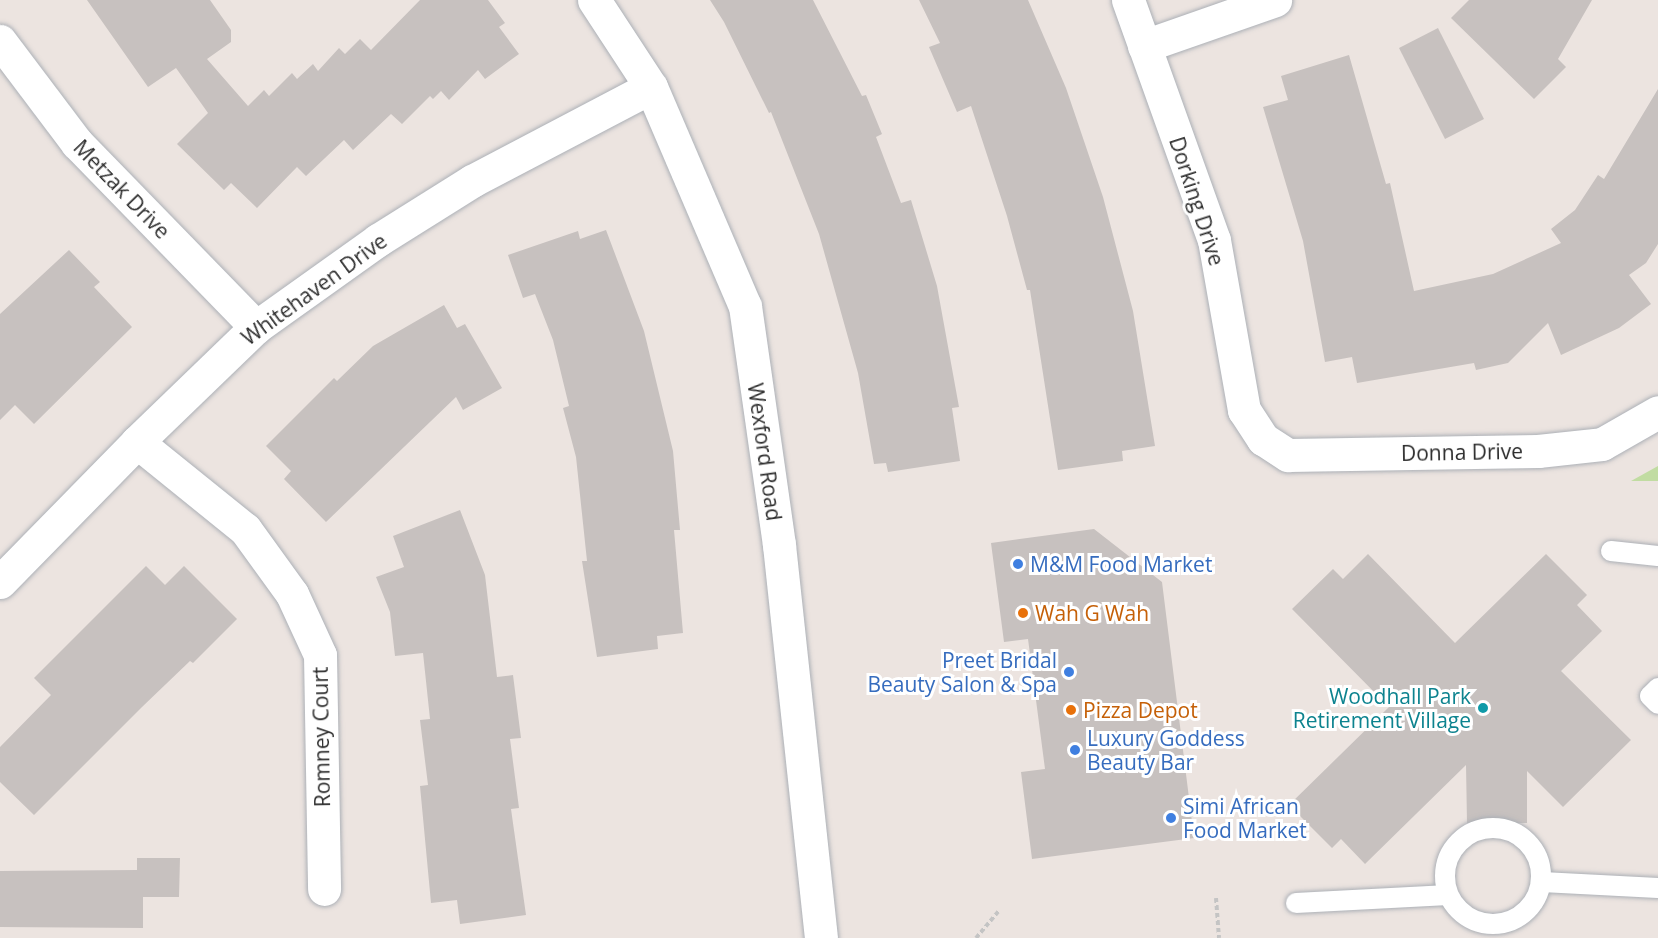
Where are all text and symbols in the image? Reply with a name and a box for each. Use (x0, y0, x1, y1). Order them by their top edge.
street label: Dorking Drive (1164, 133, 1230, 269)
street label: Metzak Drive (69, 134, 175, 244)
street label: Whitehaven Drive (236, 228, 392, 350)
street label: Wexford Road (743, 381, 787, 523)
street label: Donna Drive (1401, 438, 1523, 466)
place label: M&M Food Market (1030, 551, 1212, 577)
marker: M&M Food Market (1011, 557, 1025, 571)
place label: Wah G Wah (1035, 600, 1149, 626)
marker: Wah G Wah (1016, 606, 1030, 620)
place label: Preet Bridal Beauty Salon & Spa (867, 647, 1057, 697)
marker: Preet Bridal Beauty Salon & Spa (1062, 665, 1076, 679)
street label: Romney Court (307, 667, 335, 807)
place label: Woodhall Park Retirement Village (1293, 683, 1471, 733)
place label: Pizza Depot (1083, 697, 1198, 723)
marker: Woodhall Park Retirement Village (1476, 701, 1490, 715)
marker: Pizza Depot (1064, 703, 1078, 717)
place label: Luxury Goddess Beauty Bar (1087, 725, 1245, 775)
marker: Luxury Goddess Beauty Bar (1068, 743, 1082, 757)
place label: Simi African Food Market (1183, 793, 1307, 843)
marker: Simi African Food Market (1164, 811, 1178, 825)

